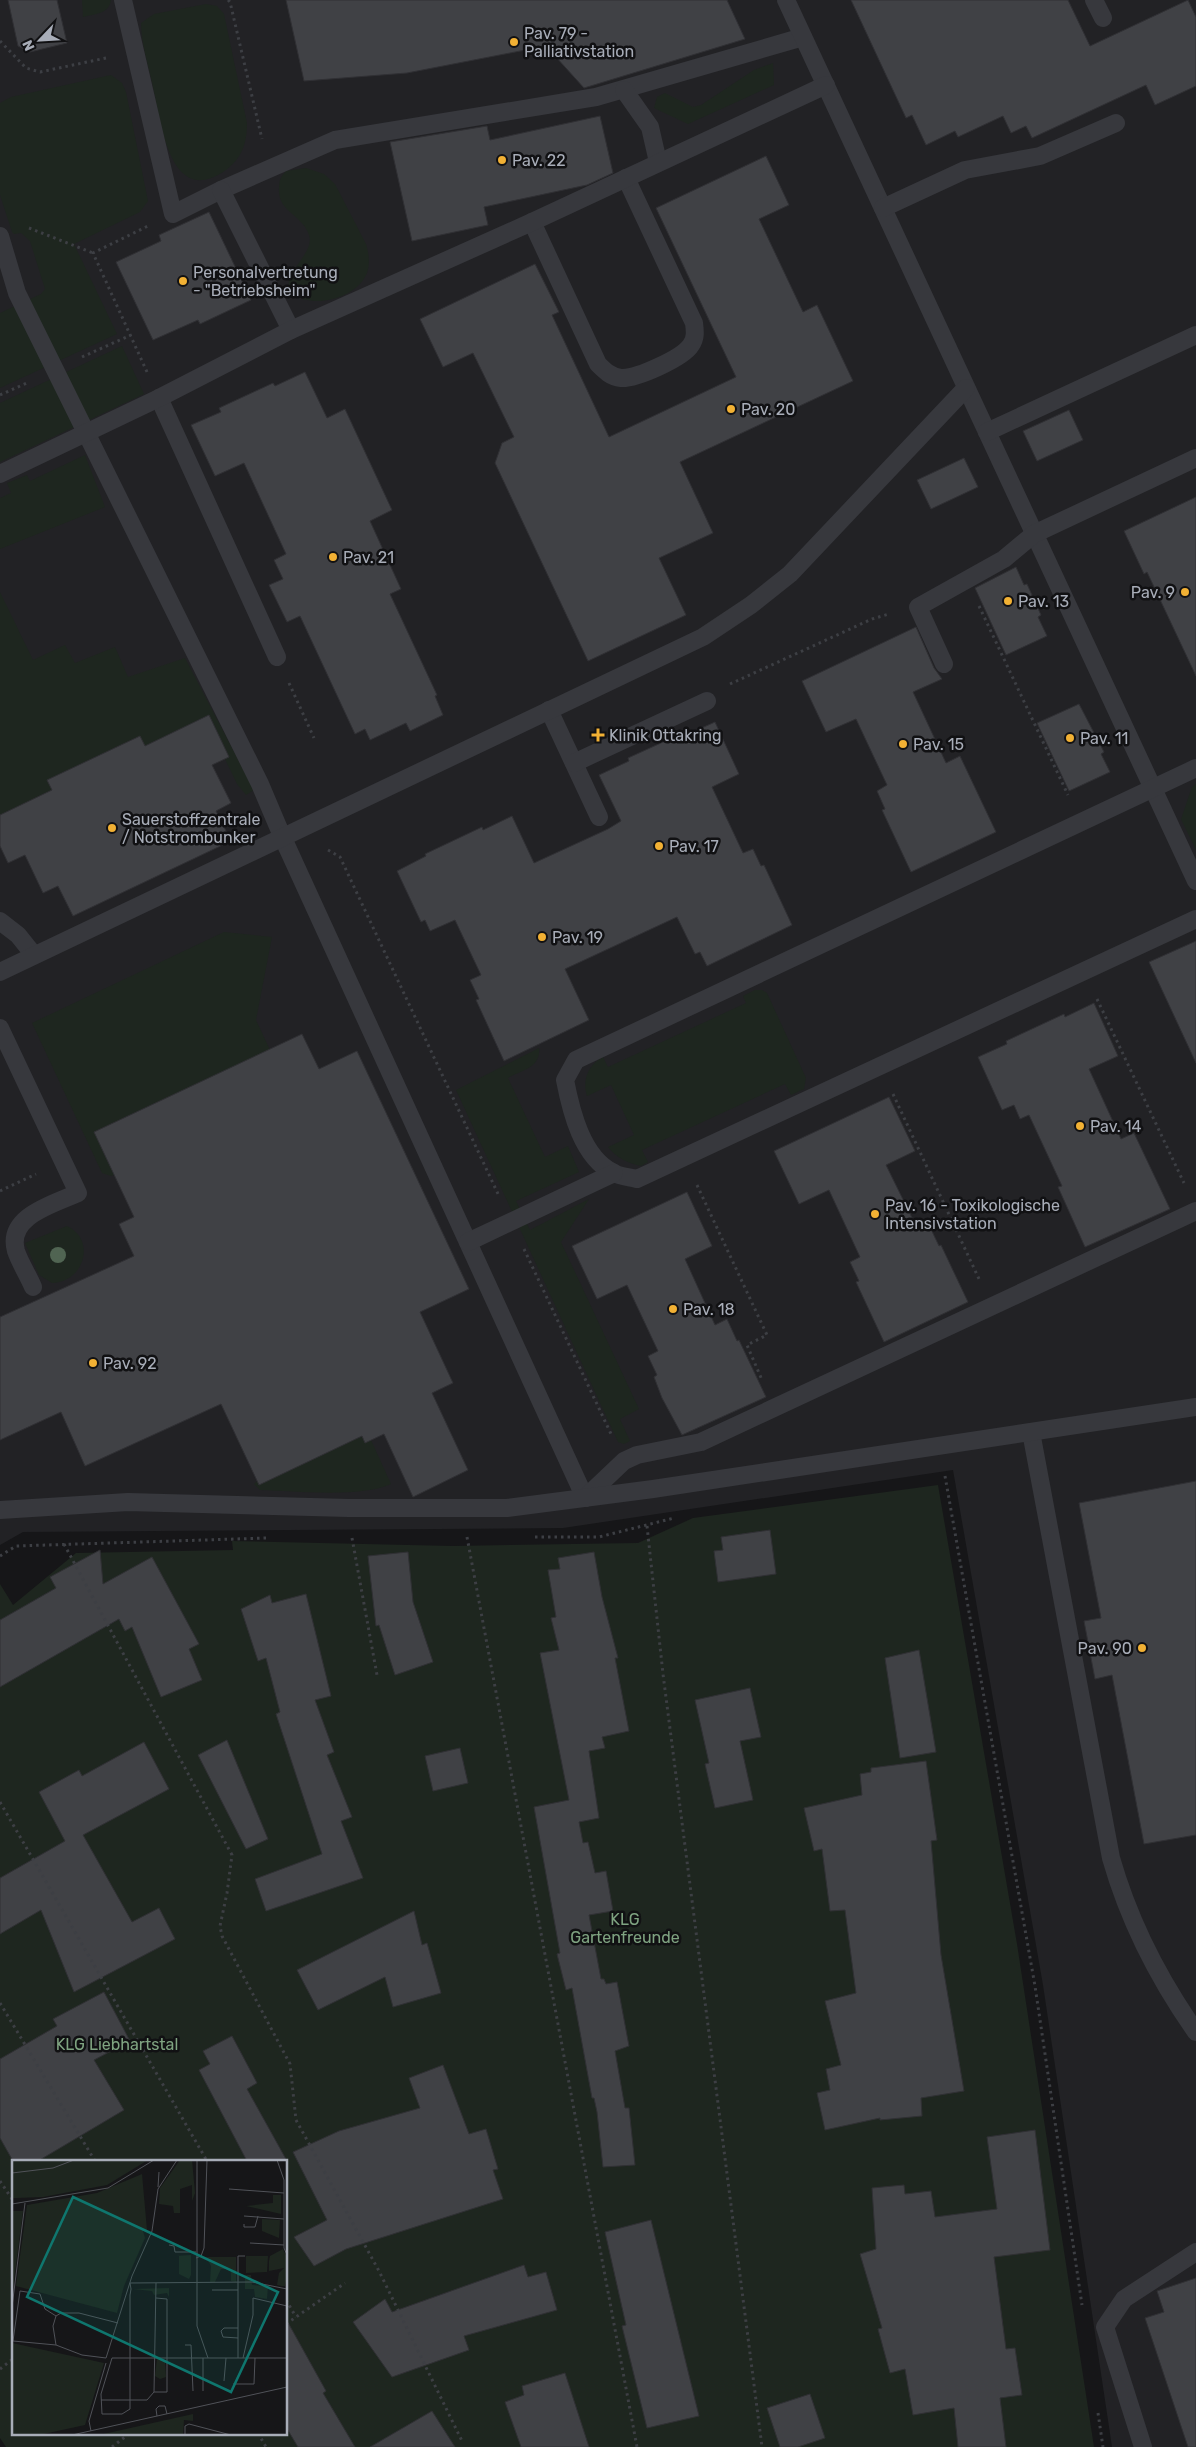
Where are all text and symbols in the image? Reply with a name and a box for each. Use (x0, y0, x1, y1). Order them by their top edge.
north arrow (15, 15, 65, 65)
place label: Pav. 79 - Palliativstation (524, 24, 634, 61)
marker: Pav. 79 - Palliativstation (508, 36, 520, 48)
text: N (19, 37, 39, 53)
place label: Pav. 22 (512, 151, 566, 170)
marker: Pav. 22 (496, 154, 508, 166)
place label: Personalvertretung - "Betriebsheim" (193, 263, 338, 300)
marker: Personalvertretung - "Betriebsheim" (177, 275, 189, 287)
place label: Pav. 20 (741, 400, 795, 419)
marker: Pav. 20 (725, 403, 737, 415)
place label: Pav. 21 (343, 548, 394, 567)
marker: Pav. 21 (327, 551, 339, 563)
place label: Pav. 9 (1131, 583, 1175, 602)
marker: Pav. 9 (1179, 586, 1191, 598)
place label: Pav. 13 (1018, 592, 1069, 611)
marker: Pav. 13 (1002, 595, 1014, 607)
place label: Klinik Ottakring (609, 726, 722, 745)
marker: Klinik Ottakring (591, 728, 605, 742)
place label: Pav. 11 (1080, 729, 1128, 748)
marker: Pav. 11 (1064, 732, 1076, 744)
place label: Pav. 15 (913, 735, 964, 754)
marker: Pav. 15 (897, 738, 909, 750)
place label: Sauerstoffzentrale / Notstrombunker (122, 810, 261, 847)
marker: Sauerstoffzentrale / Notstrombunker (106, 822, 118, 834)
place label: Pav. 17 (669, 837, 719, 856)
marker: Pav. 17 (653, 840, 665, 852)
place label: Pav. 19 (552, 928, 603, 947)
marker: Pav. 19 (536, 931, 548, 943)
place label: Pav. 14 (1090, 1117, 1142, 1136)
marker: Pav. 14 (1074, 1120, 1086, 1132)
place label: Pav. 16 - Toxikologische Intensivstation (885, 1196, 1060, 1233)
marker: Pav. 16 - Toxikologische Intensivstation (869, 1208, 881, 1220)
place label: Pav. 18 (683, 1300, 735, 1319)
marker: Pav. 18 (667, 1303, 679, 1315)
place label: Pav. 92 (103, 1354, 157, 1373)
marker: Pav. 92 (87, 1357, 99, 1369)
place label: Pav. 90 (1078, 1639, 1132, 1658)
marker: Pav. 90 (1136, 1642, 1148, 1654)
park label: KLG Gartenfreunde (570, 1910, 680, 1947)
park label: KLG Liebhartstal (56, 2035, 178, 2054)
inset map (12, 2160, 288, 2434)

